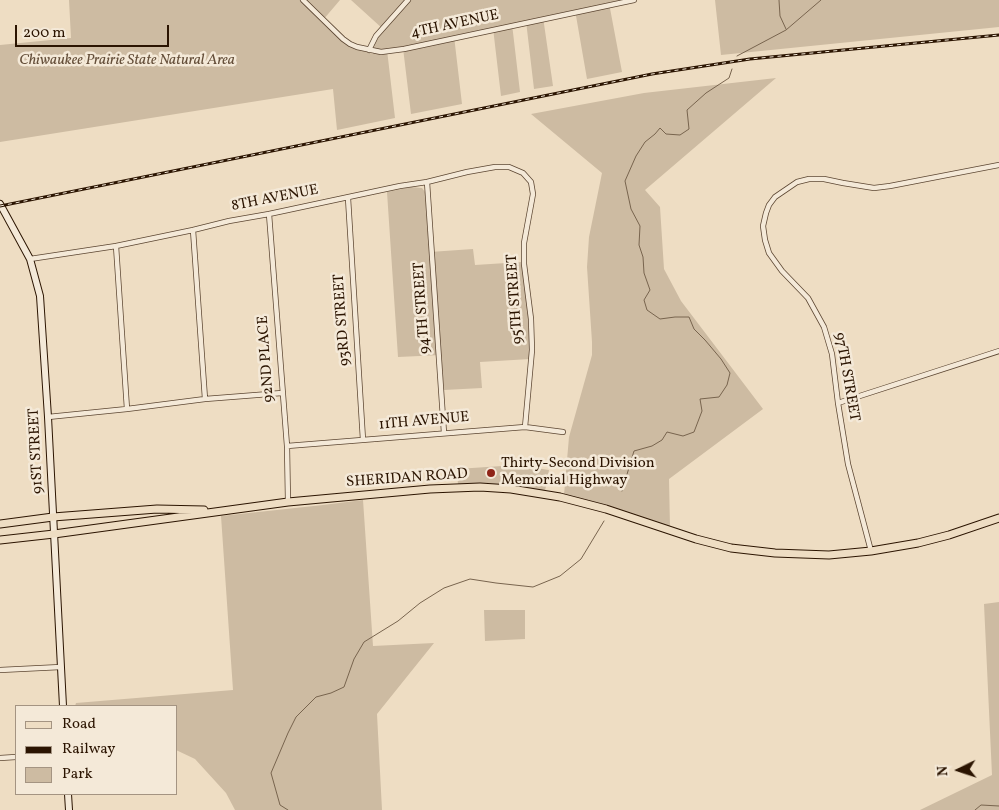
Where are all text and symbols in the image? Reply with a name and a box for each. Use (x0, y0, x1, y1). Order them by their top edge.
street label: 4TH AVENUE (409, 7, 501, 43)
scale bar (18, 15, 171, 47)
text: 200 m (23, 23, 66, 44)
park label: Chiwaukee Prairie State Natural Area (19, 52, 235, 70)
street label: 8TH AVENUE (230, 182, 320, 216)
street label: 95TH STREET (504, 253, 528, 345)
street label: 94TH STREET (411, 262, 435, 354)
street label: 93RD STREET (331, 273, 355, 367)
street label: 92ND PLACE (255, 315, 279, 403)
street label: 97TH STREET (829, 331, 863, 423)
street label: 91ST STREET (26, 408, 48, 494)
street label: 11TH AVENUE (378, 409, 470, 435)
place label: Thirty-Second Division Memorial Highway (501, 455, 655, 490)
street label: SHERIDAN ROAD (346, 466, 468, 492)
marker: Thirty-Second Division Memorial Highway (485, 467, 497, 479)
legend (15, 705, 178, 795)
text: Road (62, 714, 96, 735)
text: Railway (62, 739, 115, 760)
north arrow (934, 745, 984, 795)
text: Park (62, 764, 93, 785)
text: N (934, 765, 953, 777)

